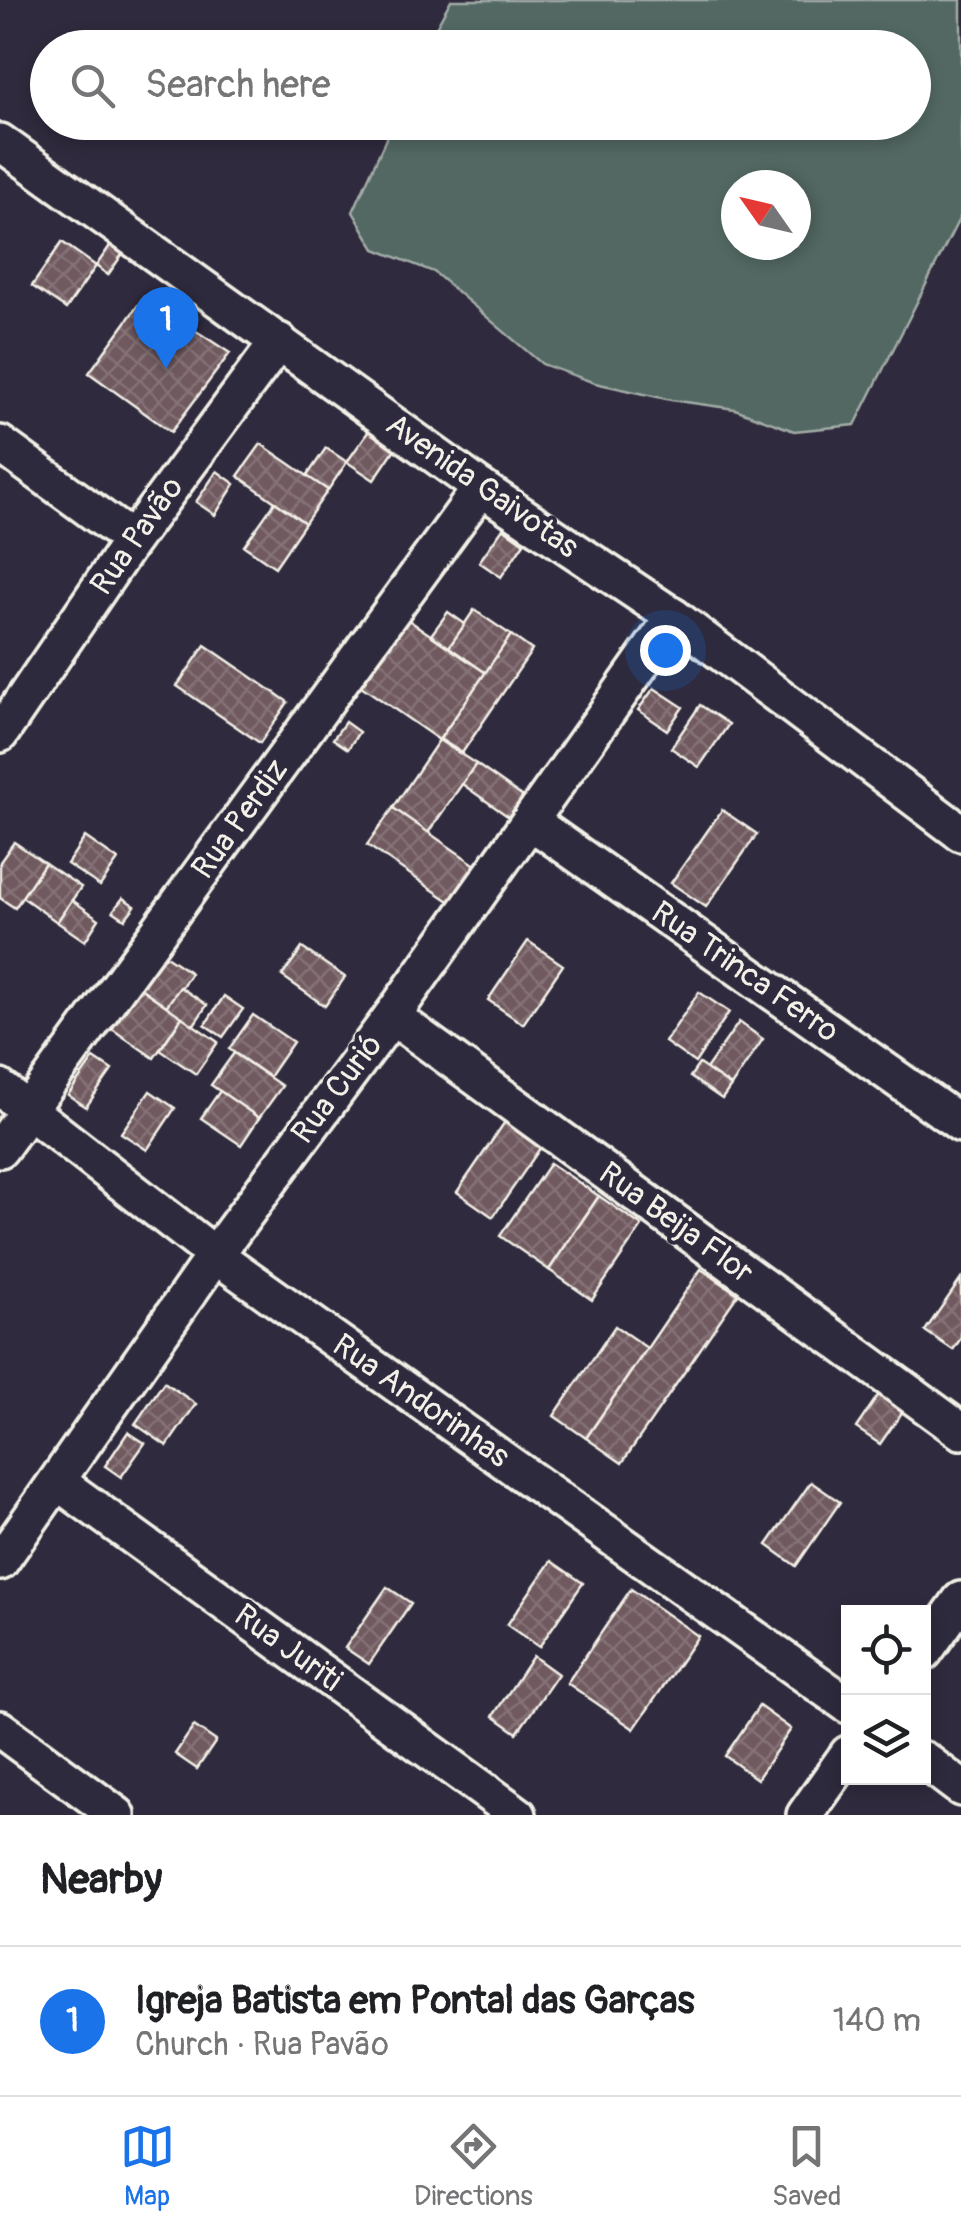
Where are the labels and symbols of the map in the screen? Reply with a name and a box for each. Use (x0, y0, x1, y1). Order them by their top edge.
north arrow (721, 170, 811, 260)
pin: 1 (134, 286, 198, 369)
street label: Avenida Gaivotas (378, 405, 586, 567)
street label: Rua Pavão (82, 469, 192, 603)
your location (640, 625, 691, 676)
street label: Rua Perdiz (183, 751, 297, 887)
street label: Rua Trinca Ferro (644, 893, 846, 1051)
street label: Rua Curió (283, 1026, 391, 1152)
street label: Rua Beija Flor (591, 1154, 762, 1293)
street label: Rua Andorinhas (325, 1325, 517, 1477)
street label: Rua Juriti (226, 1595, 350, 1701)

